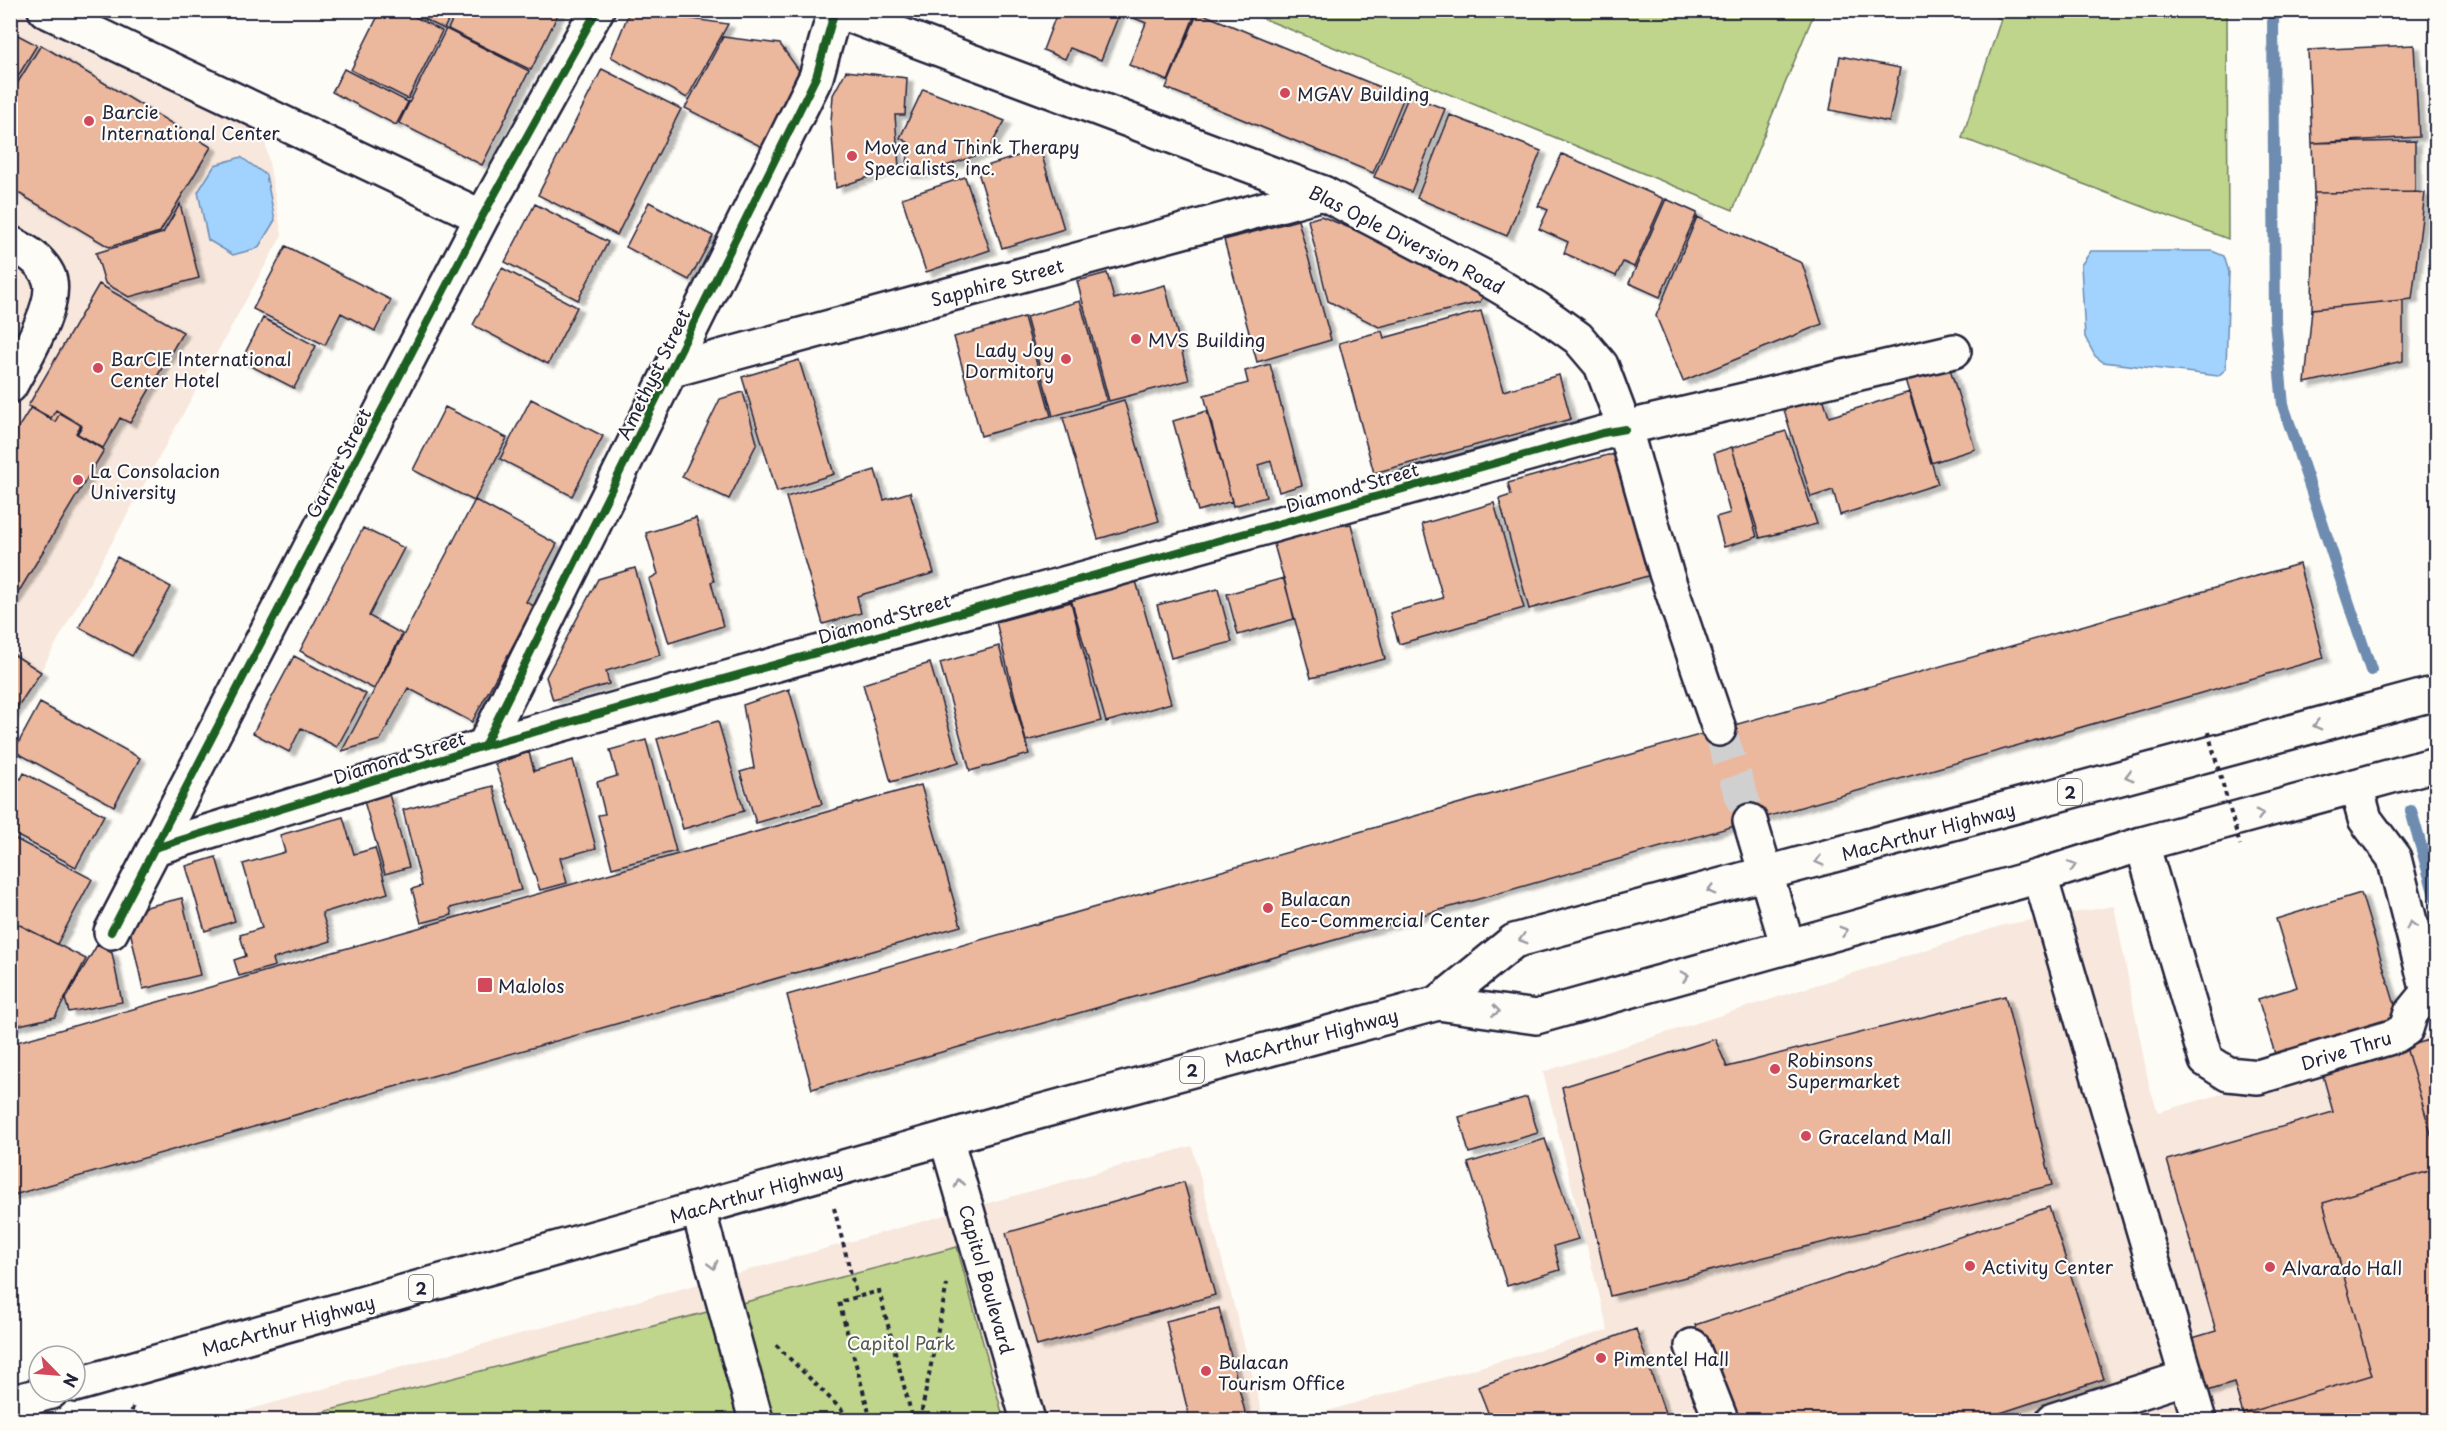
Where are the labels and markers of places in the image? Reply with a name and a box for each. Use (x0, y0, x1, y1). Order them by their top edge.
place label: MGAV Building (1297, 80, 1429, 107)
marker: MGAV Building (1278, 86, 1292, 100)
place label: Barcie International Center (101, 98, 280, 146)
marker: Barcie International Center (82, 114, 96, 128)
place label: Move and Think Therapy Specialists, inc. (864, 133, 1080, 181)
marker: Move and Think Therapy Specialists, inc. (845, 149, 859, 163)
place label: MVS Building (1148, 326, 1265, 353)
marker: MVS Building (1129, 332, 1143, 346)
place label: Lady Joy Dormitory (965, 336, 1054, 384)
place label: BarCIE International Center Hotel (110, 345, 291, 393)
marker: Lady Joy Dormitory (1059, 352, 1073, 366)
marker: BarCIE International Center Hotel (91, 361, 105, 375)
place label: La Consolacion University (90, 457, 220, 505)
marker: La Consolacion University (71, 473, 85, 487)
place label: Bulacan Eco-Commercial Center (1280, 885, 1490, 933)
marker: Bulacan Eco-Commercial Center (1261, 901, 1275, 915)
place label: Malolos (498, 972, 565, 999)
marker: Malolos (476, 976, 494, 994)
place label: Robinsons Supermarket (1787, 1046, 1900, 1094)
marker: Robinsons Supermarket (1768, 1062, 1782, 1076)
place label: Graceland Mall (1818, 1123, 1951, 1150)
marker: Graceland Mall (1799, 1129, 1813, 1143)
place label: Activity Center (1982, 1253, 2114, 1280)
place label: Alvarado Hall (2282, 1254, 2402, 1281)
marker: Activity Center (1963, 1259, 1977, 1273)
marker: Alvarado Hall (2263, 1260, 2277, 1274)
place label: Pimentel Hall (1613, 1345, 1729, 1372)
place label: Bulacan Tourism Office (1218, 1348, 1345, 1396)
marker: Pimentel Hall (1594, 1351, 1608, 1365)
marker: Bulacan Tourism Office (1199, 1364, 1213, 1378)

